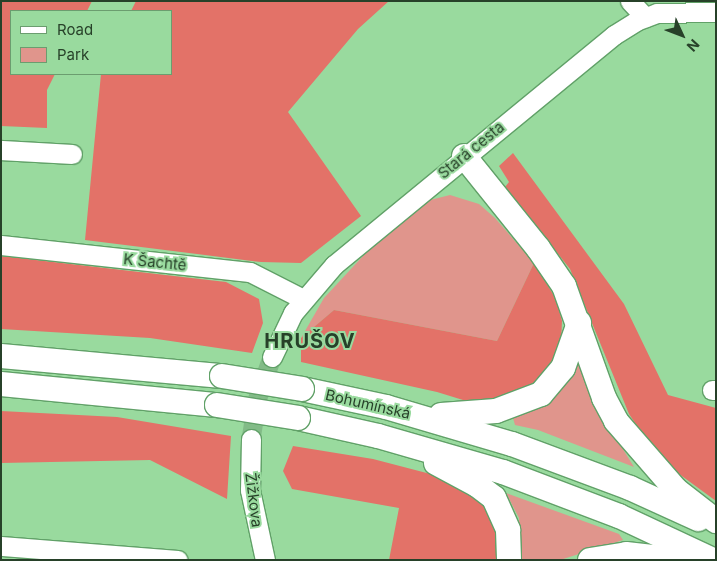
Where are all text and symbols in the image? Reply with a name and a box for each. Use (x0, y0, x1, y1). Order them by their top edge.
legend (10, 10, 172, 75)
north arrow (657, 10, 707, 60)
text: Road (57, 20, 93, 39)
text: N (683, 36, 703, 55)
text: Park (57, 45, 89, 64)
street label: Stará cesta (434, 118, 508, 182)
street label: K Šachtě (123, 250, 187, 274)
district label: HRUŠOV (264, 329, 356, 353)
street label: Bohumínská (324, 385, 412, 423)
street label: Žižkova (242, 472, 266, 528)

